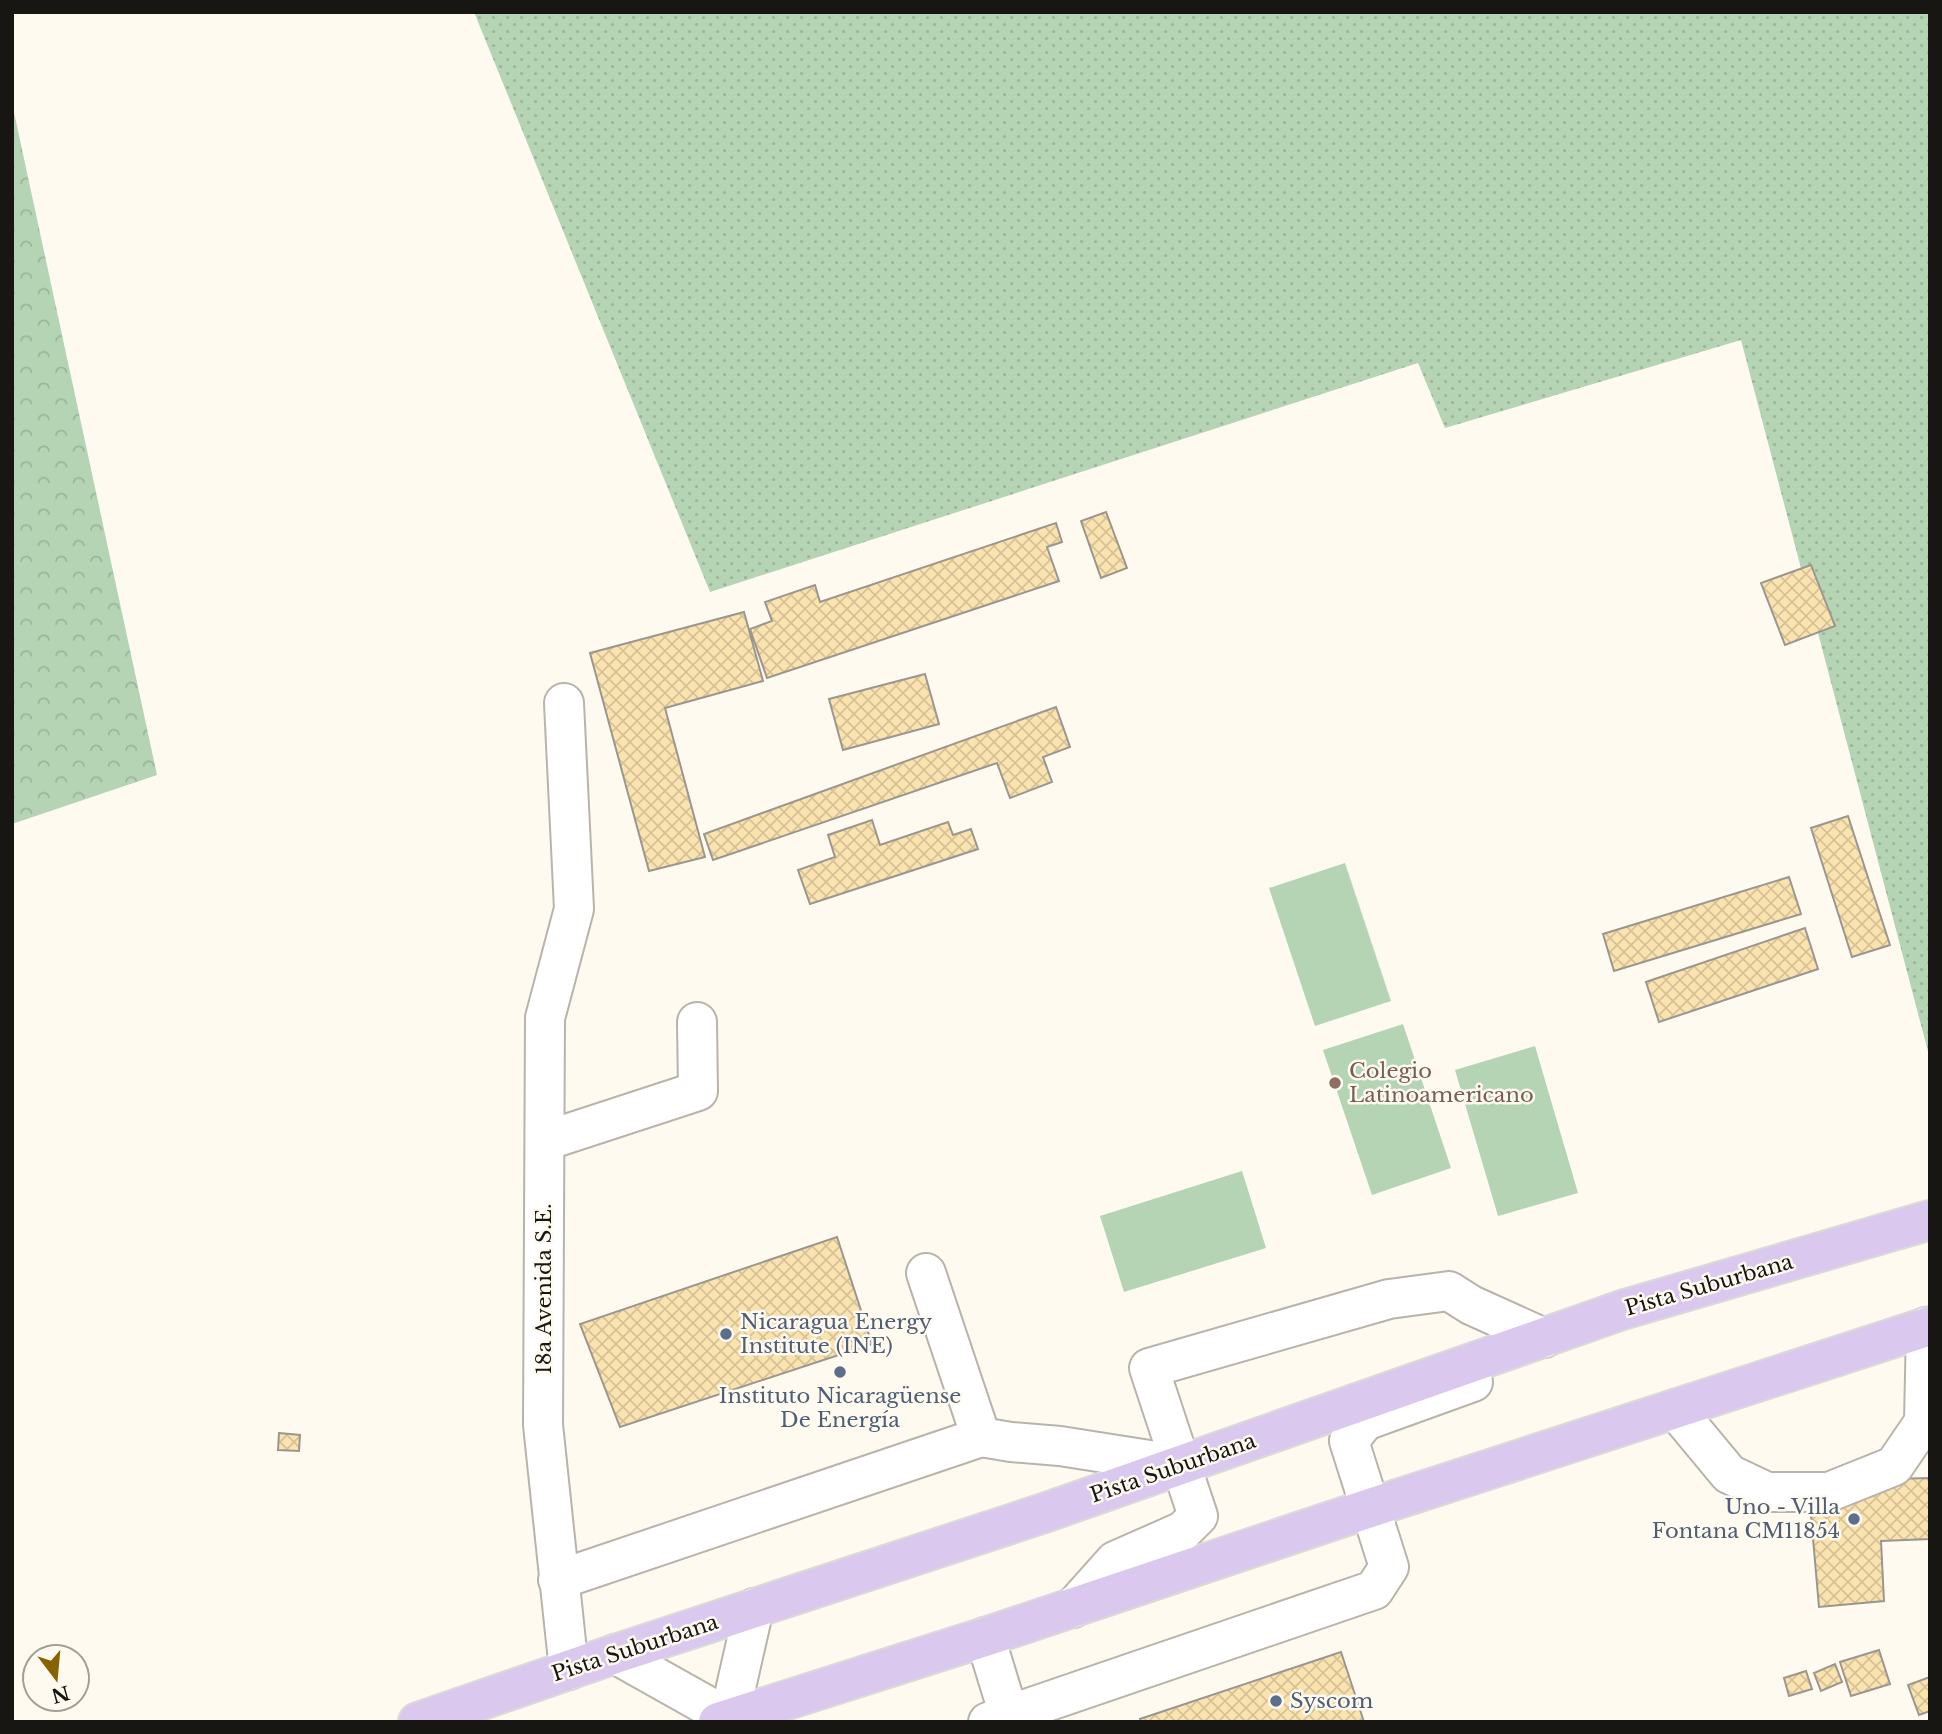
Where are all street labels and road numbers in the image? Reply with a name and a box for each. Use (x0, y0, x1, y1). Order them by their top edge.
street label: 18a Avenida S.E. (531, 1203, 557, 1375)
street label: Pista Suburbana (1622, 1249, 1796, 1321)
street label: Pista Suburbana (1087, 1427, 1260, 1509)
street label: Pista Suburbana (549, 1609, 722, 1687)

